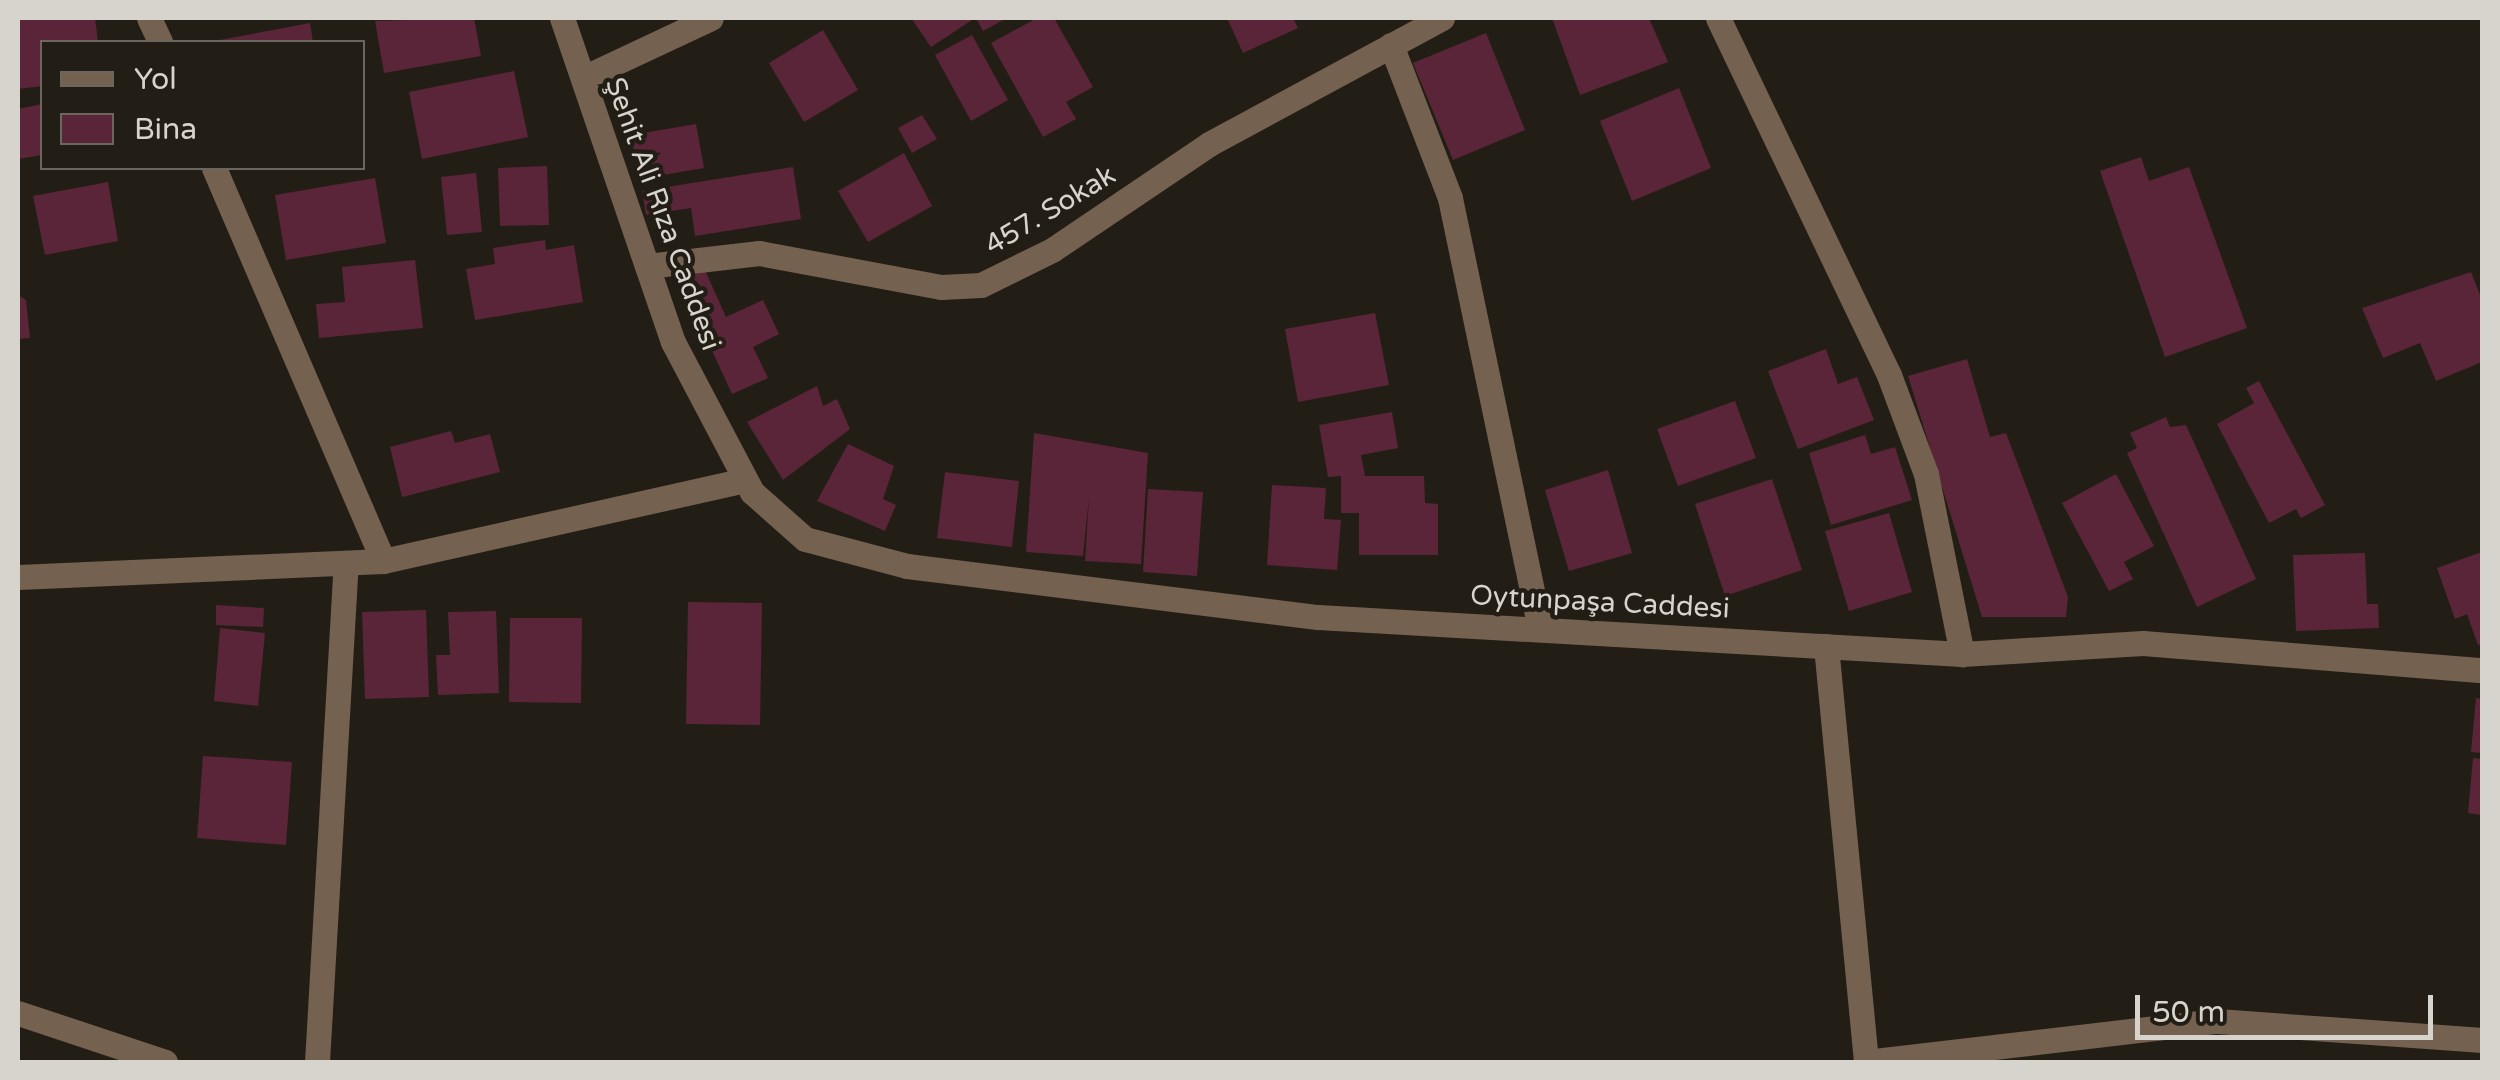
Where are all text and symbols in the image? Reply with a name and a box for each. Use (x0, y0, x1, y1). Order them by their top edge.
legend (40, 40, 365, 170)
text: Yol (134, 61, 177, 98)
street label: Şehit Ali Rıza Caddesi (598, 73, 728, 355)
text: Bina (134, 111, 197, 148)
street label: 457. Sokak (979, 158, 1121, 262)
street label: Oytunpaşa Caddesi (1469, 578, 1731, 626)
scale bar (2140, 975, 2438, 1037)
text: 50 m (2152, 994, 2225, 1031)

